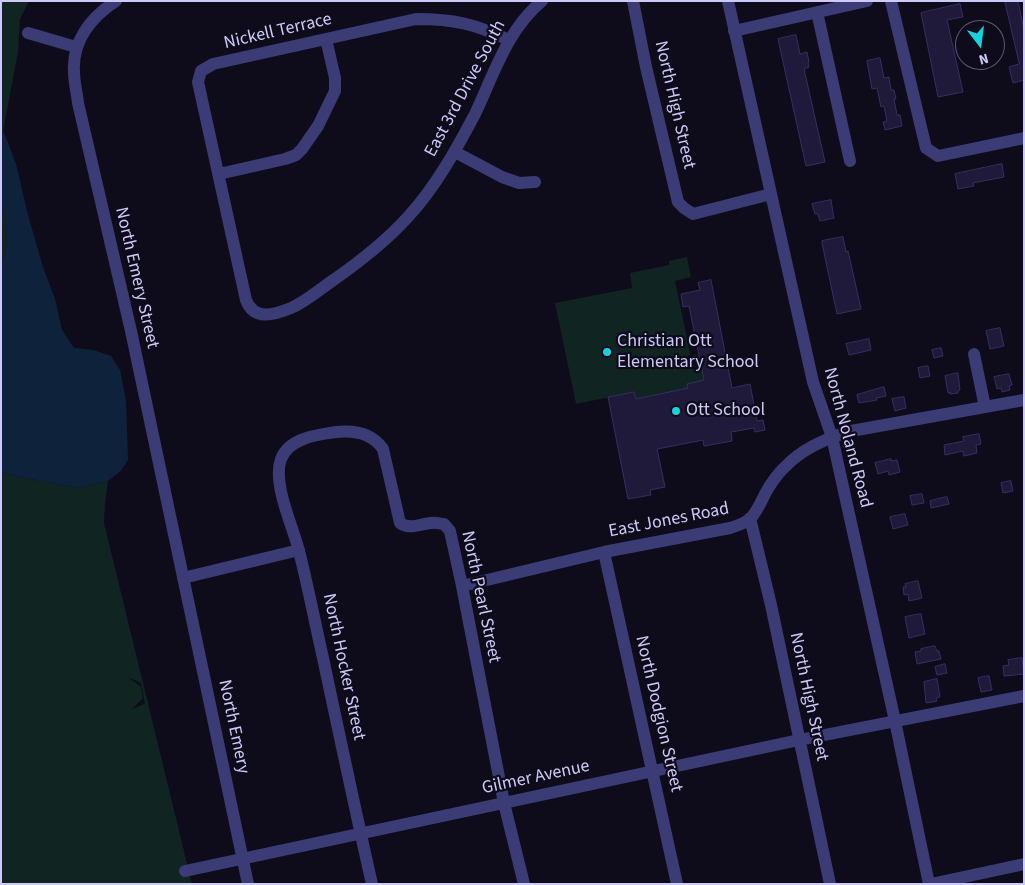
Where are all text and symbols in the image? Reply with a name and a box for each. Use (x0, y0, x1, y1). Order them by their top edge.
street label: Nickell Terrace (222, 9, 334, 55)
street label: East 3rd Drive South (421, 17, 511, 161)
north arrow (955, 20, 1005, 70)
street label: North High Street (649, 39, 699, 171)
text: N (977, 48, 991, 69)
street label: North Emery Street (109, 205, 163, 351)
place label: Christian Ott Elementary School (617, 331, 759, 374)
marker: Christian Ott Elementary School (601, 346, 613, 358)
street label: North Noland Road (818, 366, 876, 510)
place label: Ott School (686, 400, 765, 422)
marker: Ott School (670, 405, 682, 417)
street label: East Jones Road (607, 499, 731, 543)
street label: North Pearl Street (455, 529, 505, 665)
street label: North Hocker Street (317, 592, 369, 742)
street label: North High Street (784, 631, 832, 763)
street label: North Dodgion Street (630, 634, 686, 794)
street label: North Emery (213, 678, 253, 776)
street label: Gilmer Avenue (480, 756, 592, 800)

